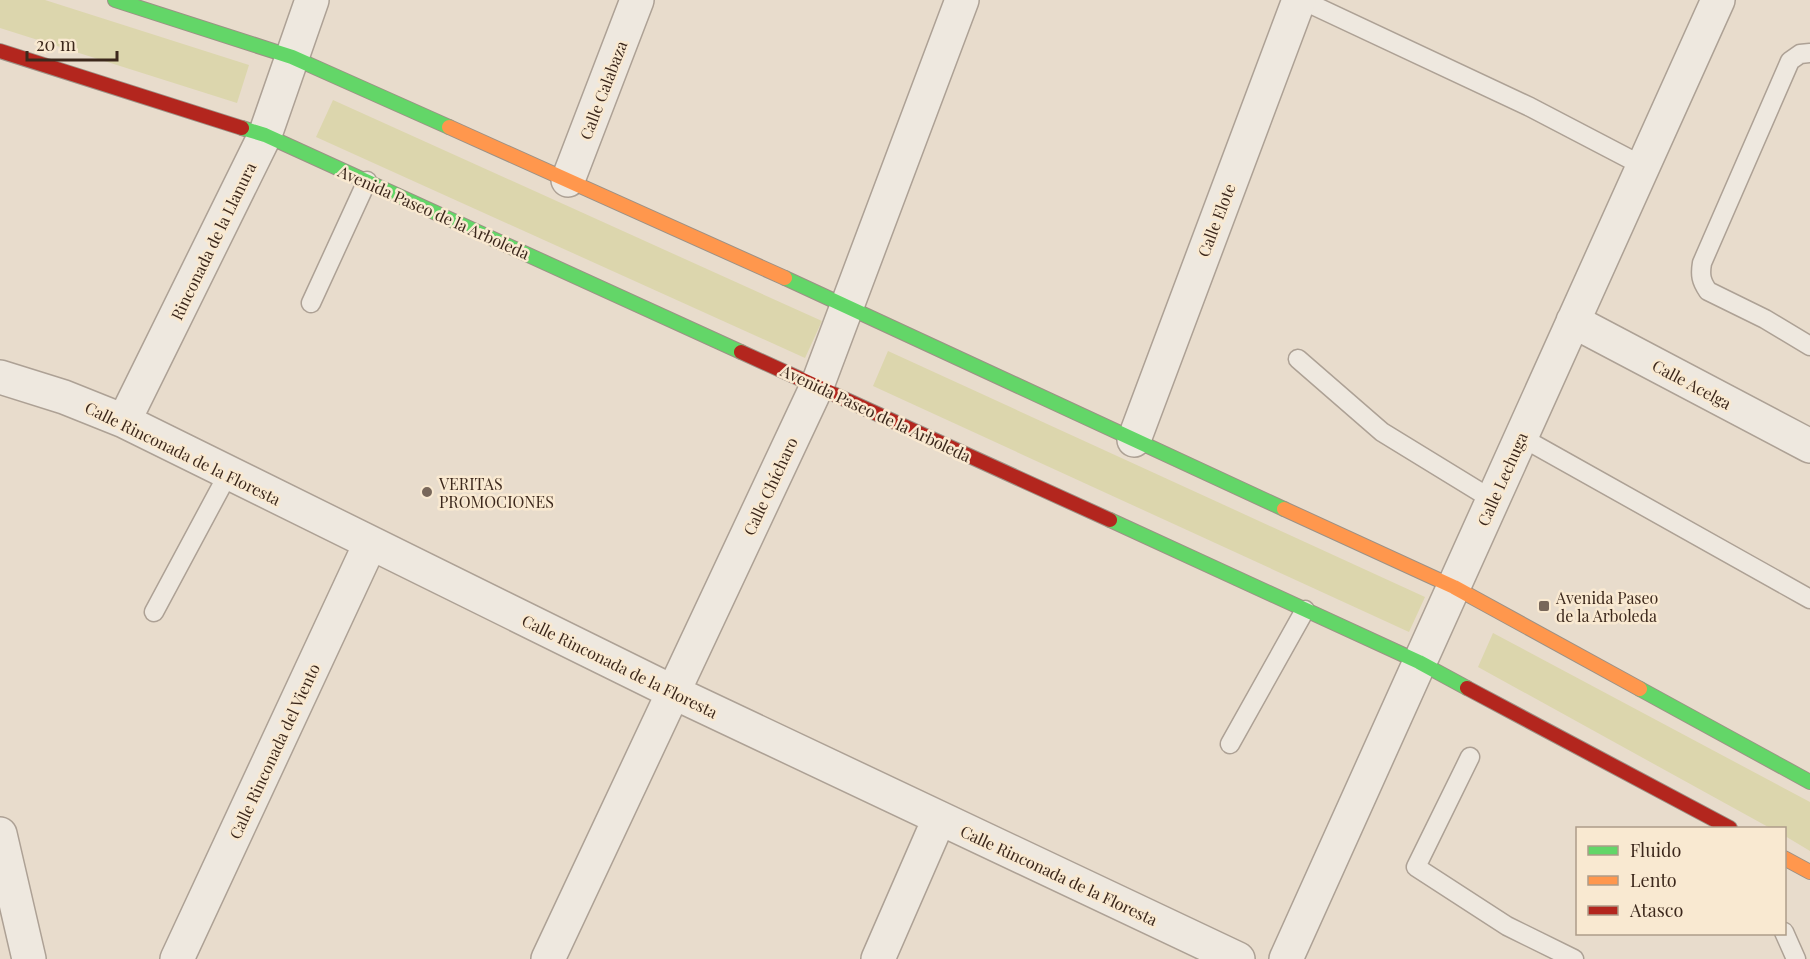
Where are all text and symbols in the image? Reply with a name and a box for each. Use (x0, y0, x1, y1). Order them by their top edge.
scale bar (27, 24, 117, 62)
text: 20 m (36, 32, 76, 56)
street label: Calle Calabaza (575, 38, 631, 142)
street label: Rinconada de la Llanura (166, 159, 260, 323)
street label: Avenida Paseo de la Arboleda (334, 160, 533, 264)
street label: Calle Elote (1192, 180, 1240, 260)
street label: Calle Acelga (1649, 354, 1735, 414)
street label: Avenida Paseo de la Arboleda (777, 359, 974, 466)
street label: Calle Rinconada de la Floresta (82, 396, 284, 510)
street label: Calle Lechuga (1472, 429, 1532, 529)
street label: Calle Chícharo (738, 433, 802, 538)
place label: VERITAS PROMOCIONES (438, 473, 554, 512)
marker: VERITAS PROMOCIONES (420, 485, 434, 499)
place label: Avenida Paseo de la Arboleda (1555, 587, 1659, 626)
marker: Avenida Paseo de la Arboleda (1537, 599, 1551, 613)
street label: Calle Rinconada de la Floresta (519, 609, 721, 723)
street label: Calle Rinconada del Viento (224, 660, 324, 842)
street label: Calle Rinconada de la Floresta (957, 820, 1161, 930)
legend (1576, 827, 1786, 935)
text: Fluido (1630, 838, 1681, 862)
text: Lento (1630, 868, 1677, 892)
text: Atasco (1629, 898, 1683, 922)

